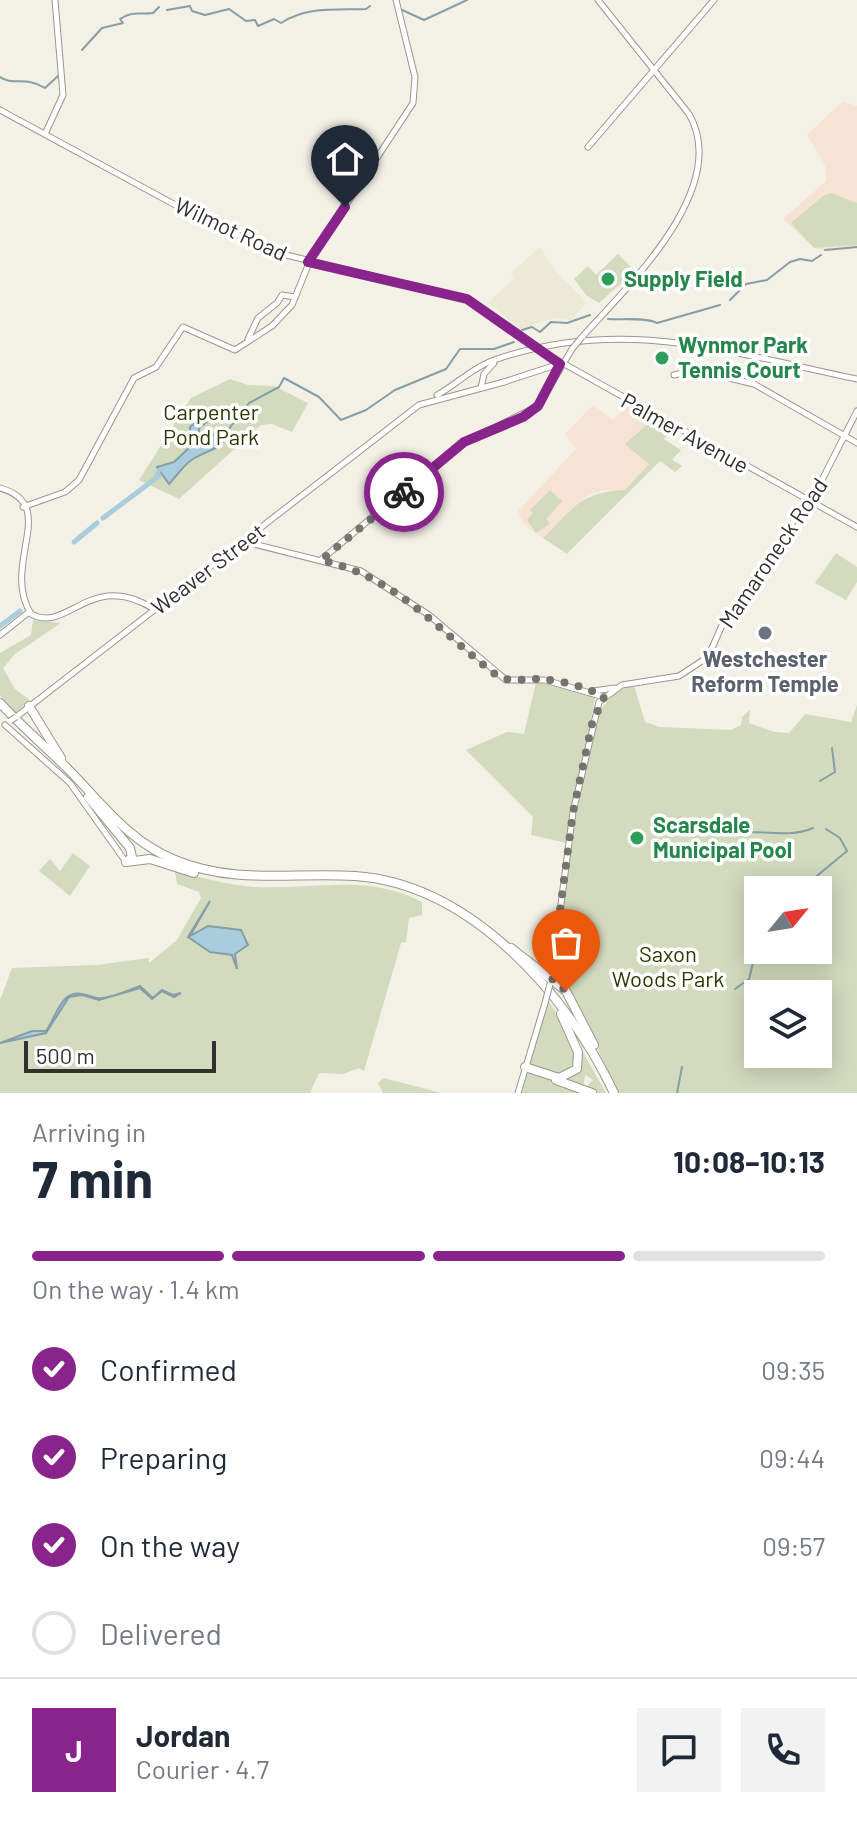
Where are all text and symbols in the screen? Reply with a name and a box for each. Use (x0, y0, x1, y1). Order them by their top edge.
pin (311, 125, 379, 207)
icon: home (323, 137, 367, 181)
street label: Wilmot Road (171, 191, 292, 265)
place label: Supply Field (624, 265, 743, 291)
marker: Supply Field (599, 270, 617, 288)
place label: Wynmor Park Tennis Court (678, 331, 808, 382)
marker: Wynmor Park Tennis Court (653, 349, 671, 367)
street label: Palmer Avenue (617, 386, 754, 478)
park label: Carpenter Pond Park (163, 398, 259, 449)
courier (364, 452, 444, 532)
icon: bike (382, 470, 426, 514)
street label: Mamaroneck Road (712, 473, 832, 632)
street label: Weaver Street (146, 517, 269, 619)
marker: Westchester Reform Temple (756, 624, 774, 642)
place label: Westchester Reform Temple (691, 645, 839, 696)
place label: Scarsdale Municipal Pool (653, 811, 792, 862)
marker: Scarsdale Municipal Pool (628, 829, 646, 847)
north arrow (744, 876, 832, 964)
map controls (744, 876, 832, 1068)
pin (532, 909, 600, 991)
icon: bag (544, 921, 588, 965)
park label: Saxon Woods Park (612, 940, 724, 991)
button: layers (744, 980, 832, 1068)
scale bar (24, 1037, 216, 1073)
text: 500 m (36, 1042, 95, 1068)
text: Arriving in (32, 1116, 146, 1147)
text: 10:08–10:13 (673, 1143, 825, 1179)
text: 7 min (32, 1146, 153, 1208)
text: On the way · 1.4 km (32, 1273, 240, 1304)
icon: check (32, 1347, 76, 1391)
text: Confirmed (100, 1351, 237, 1387)
text: 09:35 (761, 1354, 825, 1385)
icon: check (32, 1435, 76, 1479)
text: Preparing (100, 1439, 227, 1475)
text: 09:44 (759, 1442, 825, 1473)
icon: check (32, 1523, 76, 1567)
text: On the way (100, 1527, 240, 1563)
text: 09:57 (762, 1530, 825, 1561)
text: Delivered (100, 1615, 222, 1651)
button: chat (637, 1708, 721, 1792)
button: phone (741, 1708, 825, 1792)
text: Jordan (136, 1717, 231, 1753)
text: J (65, 1732, 83, 1768)
text: Courier · 4.7 (136, 1753, 269, 1784)

